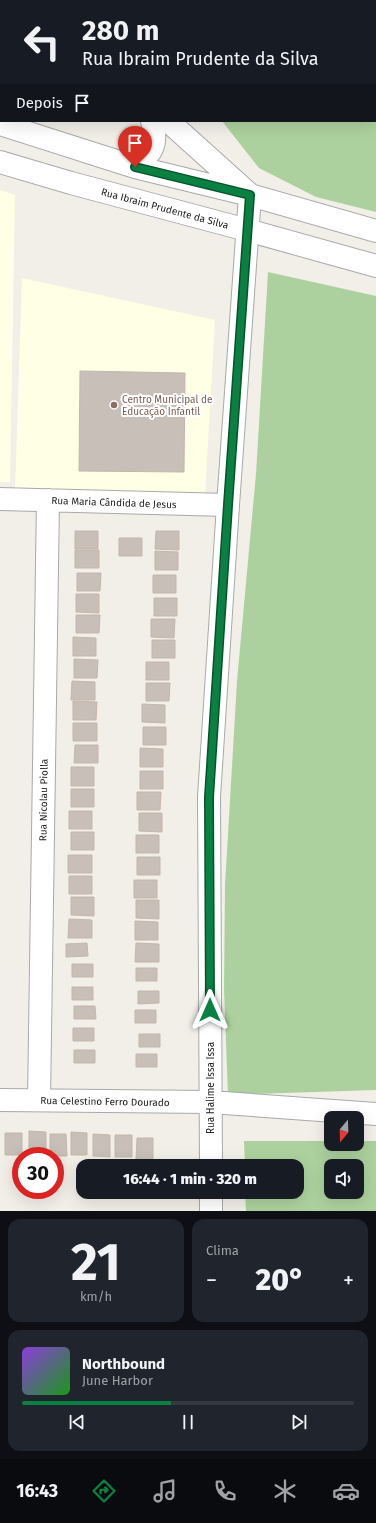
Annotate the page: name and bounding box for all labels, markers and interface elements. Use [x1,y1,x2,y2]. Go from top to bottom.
text: 280 m [82,14,159,47]
icon: left [16,16,68,68]
text: Rua Ibraim Prudente da Silva [82,48,318,70]
icon: arrive [71,92,93,114]
text: Depois [16,94,63,112]
pin [118,126,152,167]
icon: arrive [124,132,146,154]
street label: Rua Ibraim Prudente da Silva [100,186,230,232]
place label: Centro Municipal de Educação Infantil [122,394,212,418]
marker: Centro Municipal de Educação Infantil [109,400,119,410]
street label: Rua Maria Cândida de Jesus [51,495,177,511]
street label: Rua Nicolau Piolla [37,759,51,841]
position arrow [189,989,231,1031]
street label: Rua Halime Issa Issa [205,1042,217,1134]
street label: Rua Celestino Ferro Dourado [40,1095,170,1109]
north arrow [324,1111,364,1151]
map controls [324,1111,364,1199]
speed limit sign: 30 [12,1147,64,1199]
button: sound [324,1159,364,1199]
text: 16:44 · 1 min · 320 m [123,1170,257,1188]
text: 21 [71,1231,121,1294]
text: Clima [206,1243,239,1258]
text: 20° [255,1262,305,1298]
text: − [206,1267,217,1294]
text: + [343,1267,354,1294]
text: km/h [80,1289,112,1304]
text: Northbound [82,1355,165,1373]
text: June Harbor [82,1373,153,1388]
icon: previous [66,1411,88,1433]
icon: pause [177,1411,199,1433]
icon: next [288,1411,310,1433]
icon: directions [90,1477,118,1505]
icon: music [151,1477,179,1505]
icon: phone [211,1477,239,1505]
icon: climate [271,1477,299,1505]
icon: car [332,1477,360,1505]
text: 16:43 [16,1480,58,1502]

